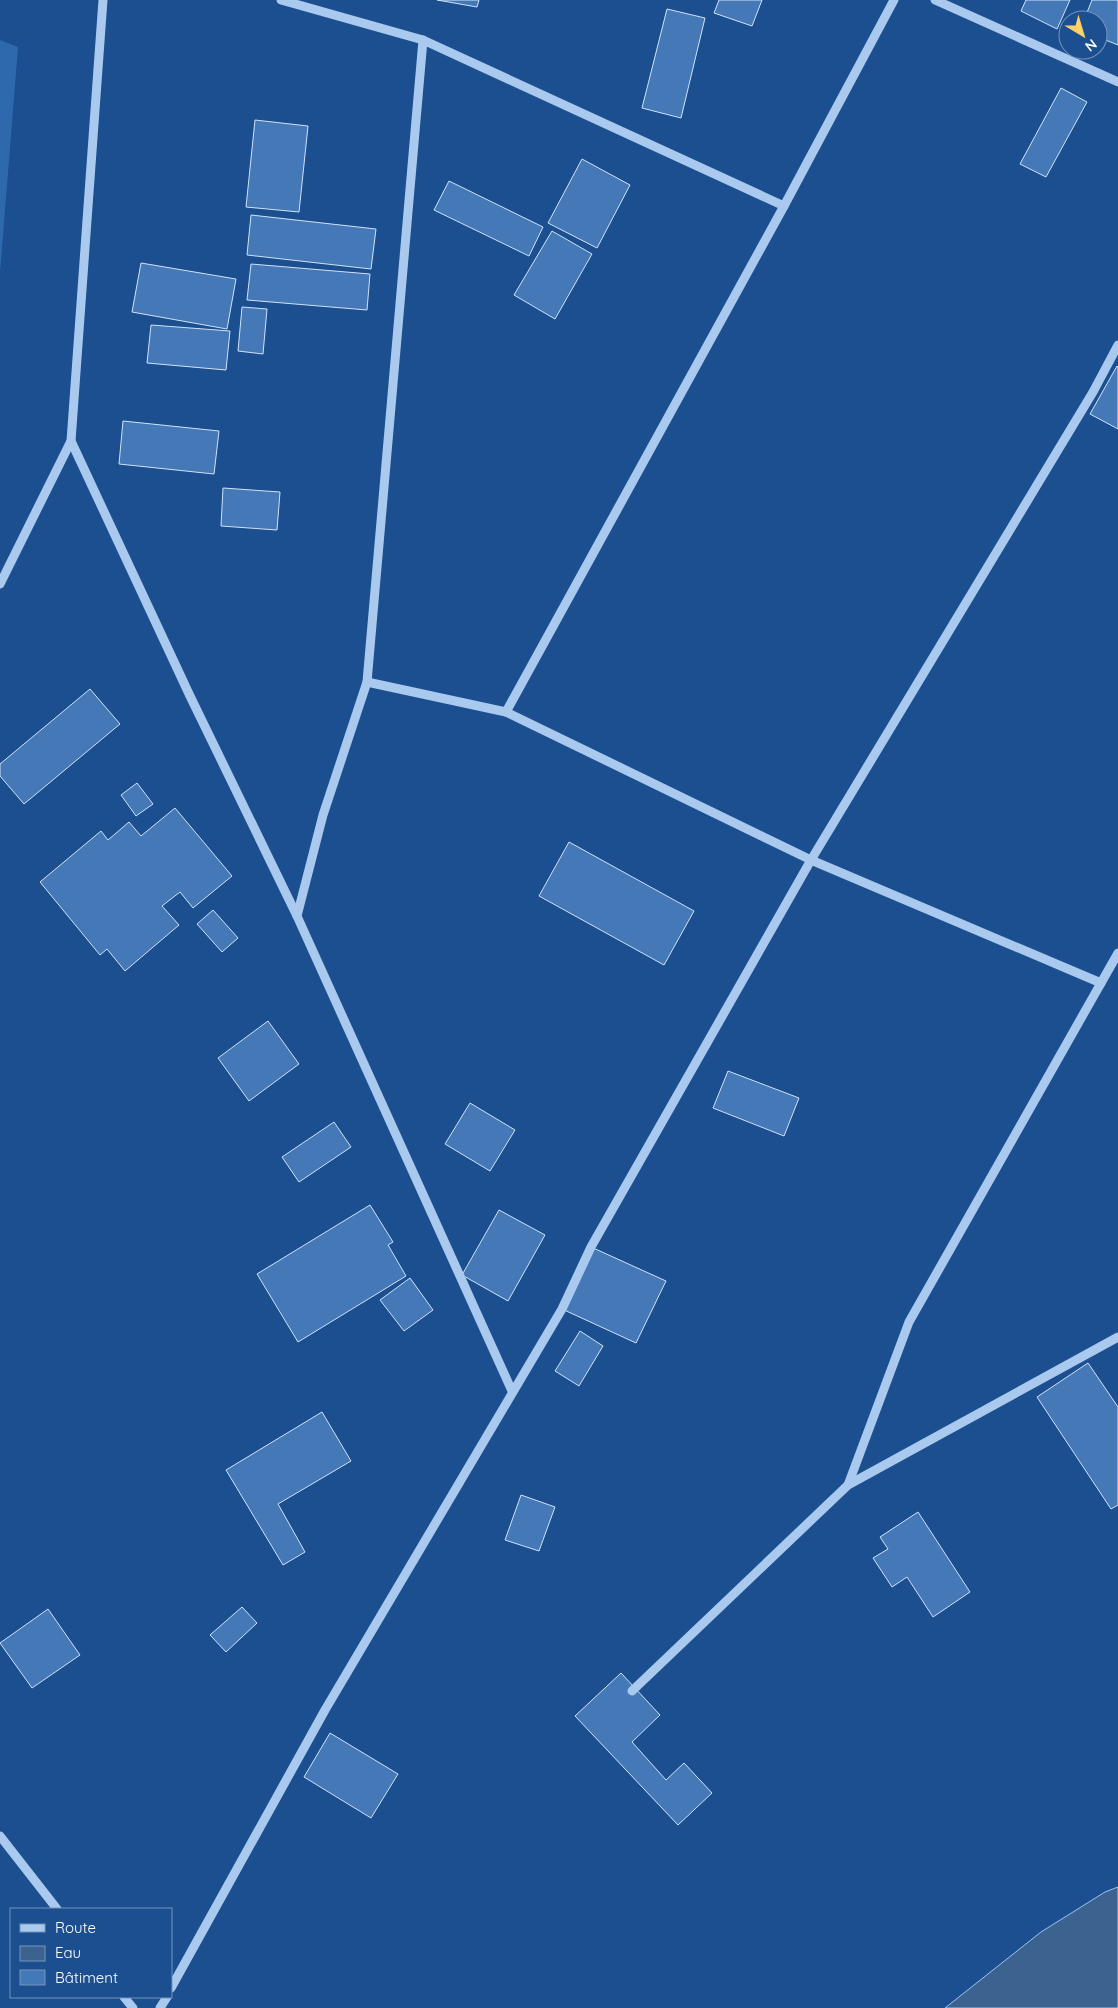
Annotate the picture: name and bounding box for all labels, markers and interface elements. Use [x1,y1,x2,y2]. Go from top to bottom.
north arrow [1058,10,1108,60]
text: N [1081,35,1101,56]
legend [10,1908,172,1998]
text: Route [55,1918,96,1937]
text: Eau [55,1943,81,1962]
text: Bâtiment [55,1968,118,1987]

